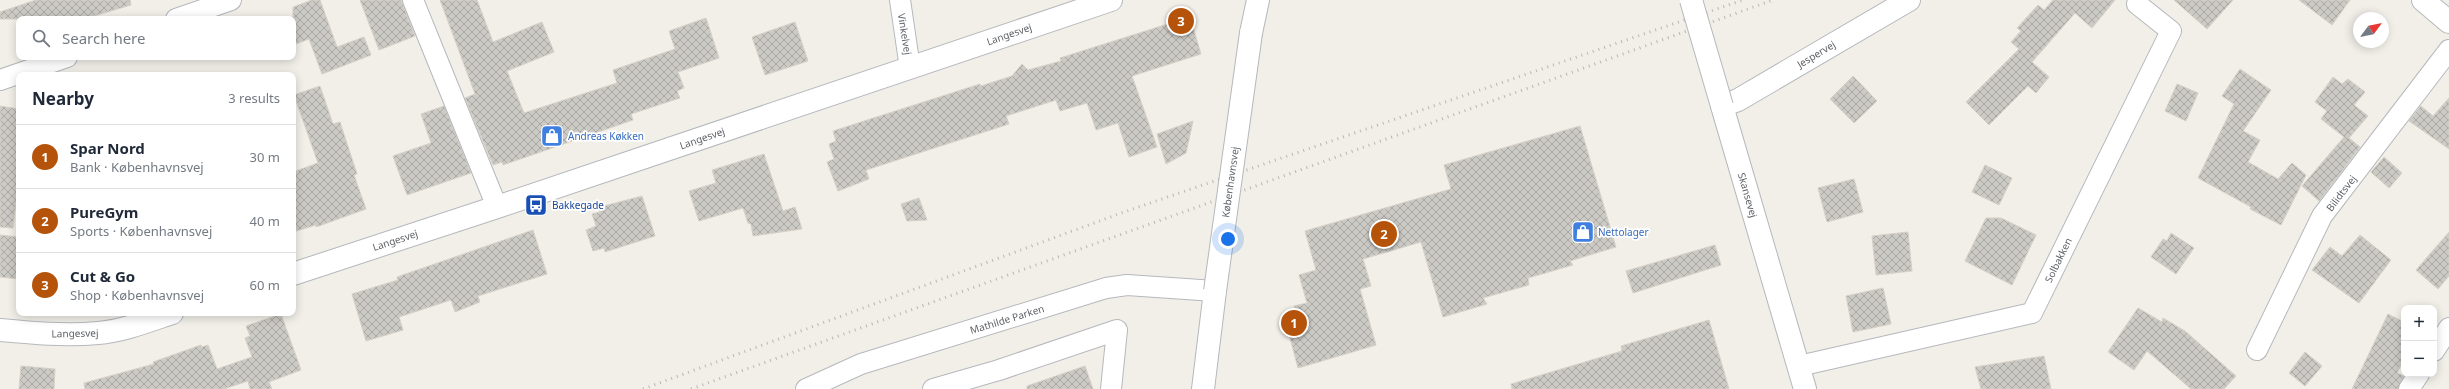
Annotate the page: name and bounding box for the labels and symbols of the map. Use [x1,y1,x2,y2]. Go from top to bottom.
pin: 3 [1168,6,1194,36]
street label: Vinkelvej [895,12,915,56]
north arrow [2353,12,2389,48]
street label: Langesvej [985,20,1033,48]
street label: Jespervej [1793,37,1838,71]
shop icon: Andreas Køkken [539,123,565,149]
street label: Langesvej [678,124,726,152]
place label: Andreas Køkken [568,129,644,143]
street label: Københavnsvej [1218,146,1242,218]
street label: Skansevej [1735,171,1761,219]
street label: Bilidtsvej [2323,172,2359,214]
bus stop icon: Bakkegade [523,192,549,218]
place label: Bakkegade [552,198,604,212]
pin: 2 [1371,219,1397,249]
shop icon: Nettolager [1570,219,1596,245]
place label: Nettolager [1598,225,1649,239]
street label: Langesvej [371,226,419,254]
your location [1218,229,1238,249]
street label: Solbakken [2041,235,2075,285]
street label: Mathilde Parken [968,301,1046,337]
pin: 1 [1281,308,1307,338]
street label: Langesvej [51,326,99,340]

